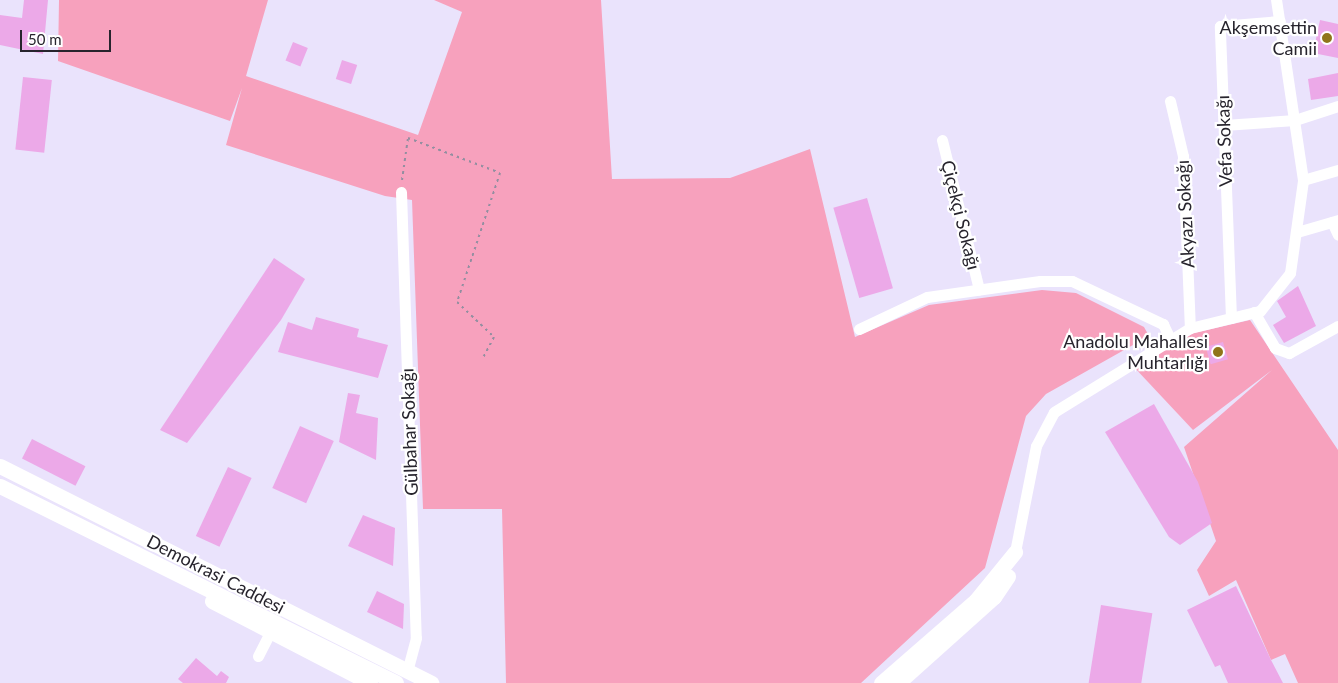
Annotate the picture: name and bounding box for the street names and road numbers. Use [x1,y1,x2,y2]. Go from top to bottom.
street label: Vefa Sokağı [1212,95,1236,187]
street label: Çiçekçi Sokağı [937,158,985,272]
street label: Akyazı Sokağı [1171,159,1199,269]
street label: Gülbahar Sokağı [396,368,422,496]
street label: Demokrasi Caddesi [143,530,289,618]

